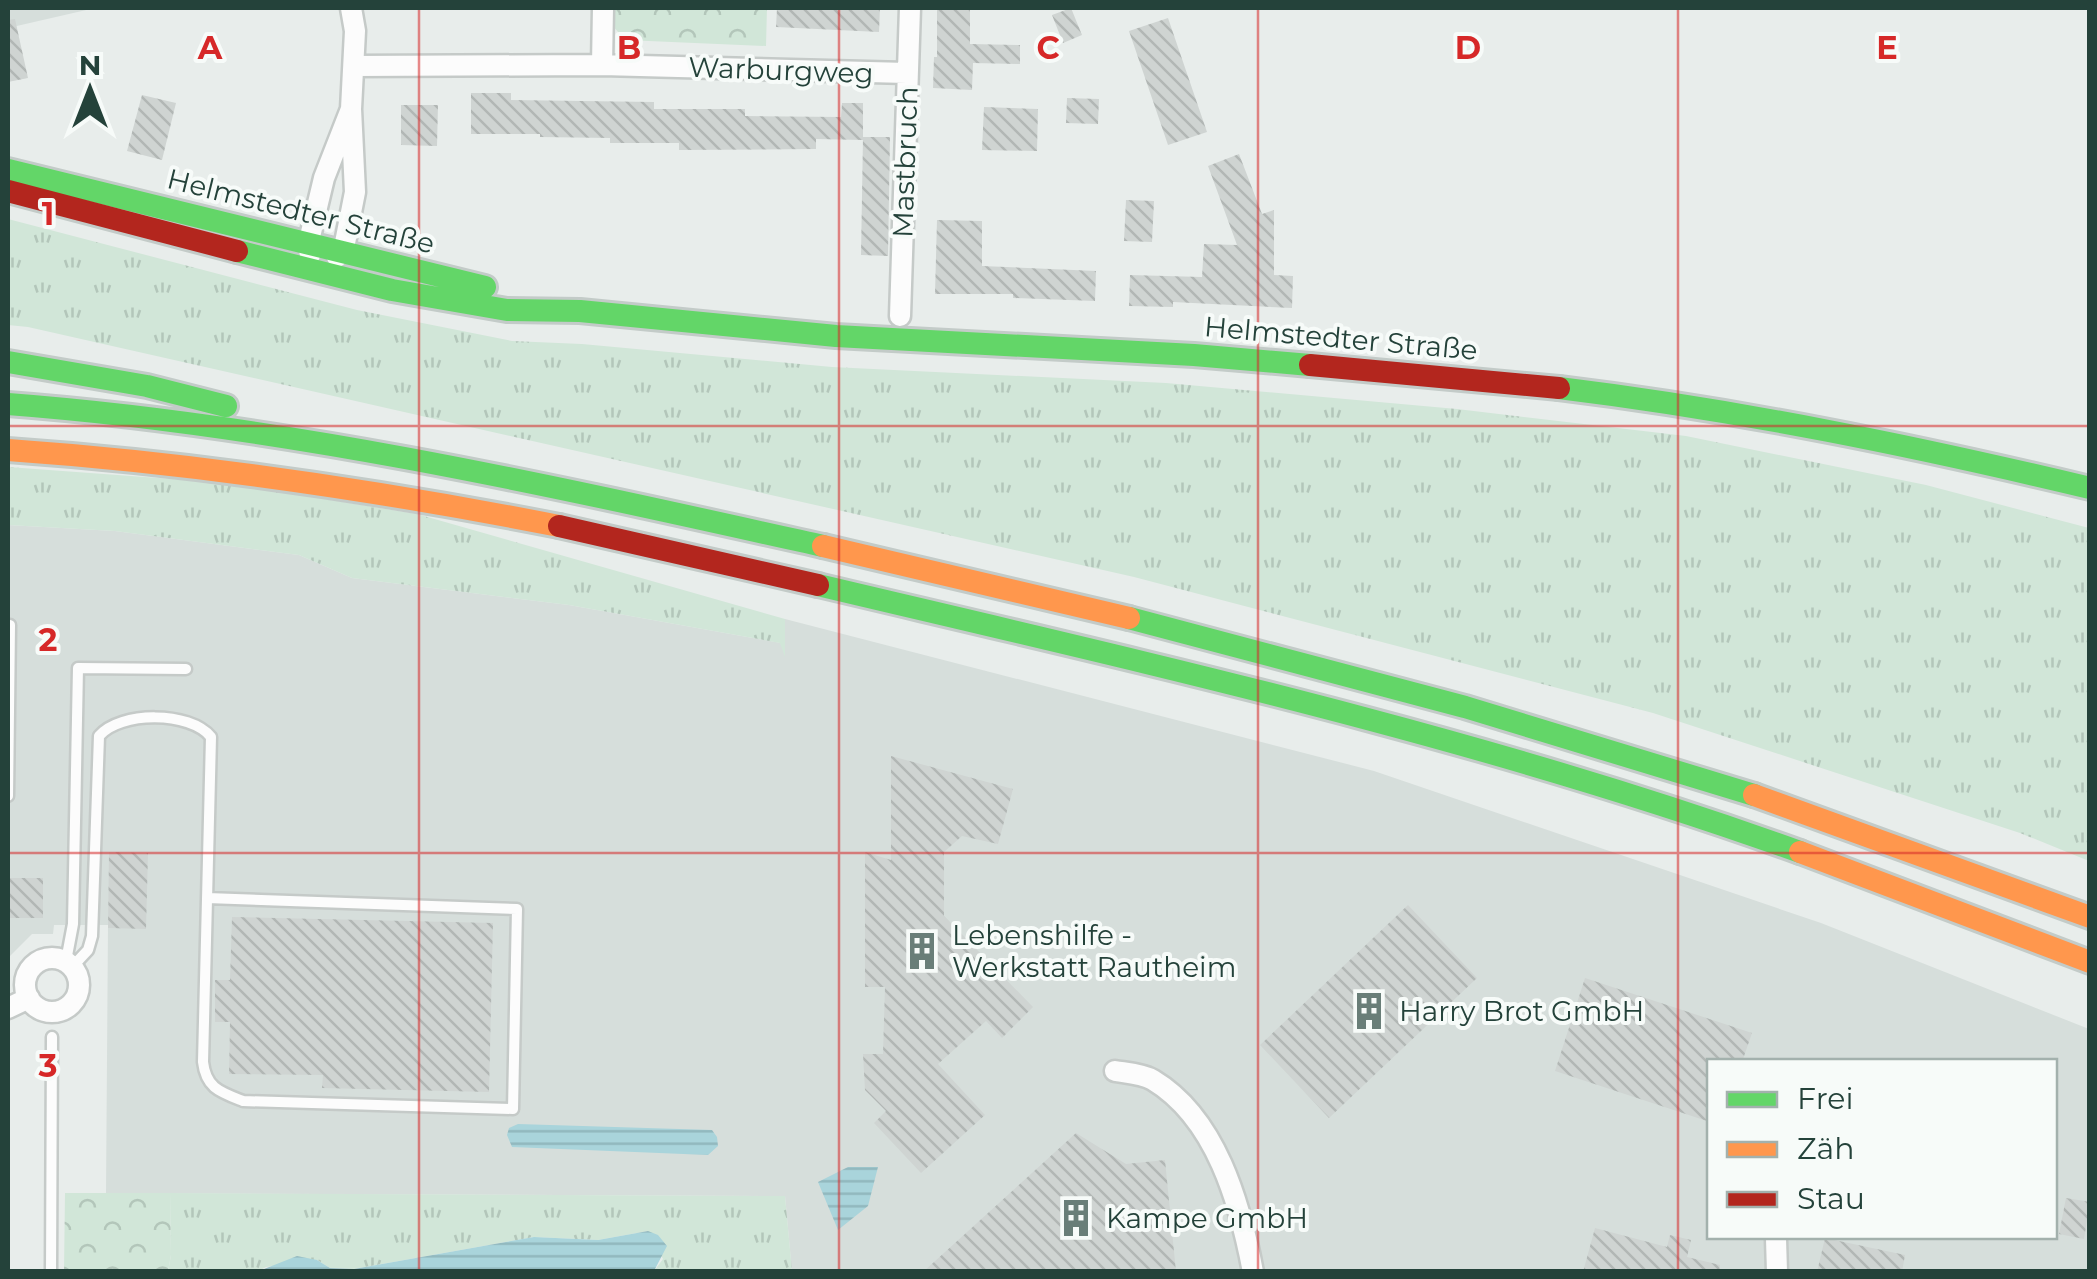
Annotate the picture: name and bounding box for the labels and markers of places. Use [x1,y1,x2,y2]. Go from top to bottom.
place label: Lebenshilfe - Werkstatt Rautheim [952,918,1236,984]
building icon: Lebenshilfe - Werkstatt Rautheim [901,930,943,972]
building icon: Harry Brot GmbH [1348,990,1390,1032]
place label: Harry Brot GmbH [1399,994,1644,1028]
building icon: Kampe GmbH [1055,1197,1097,1239]
place label: Kampe GmbH [1106,1201,1308,1235]

